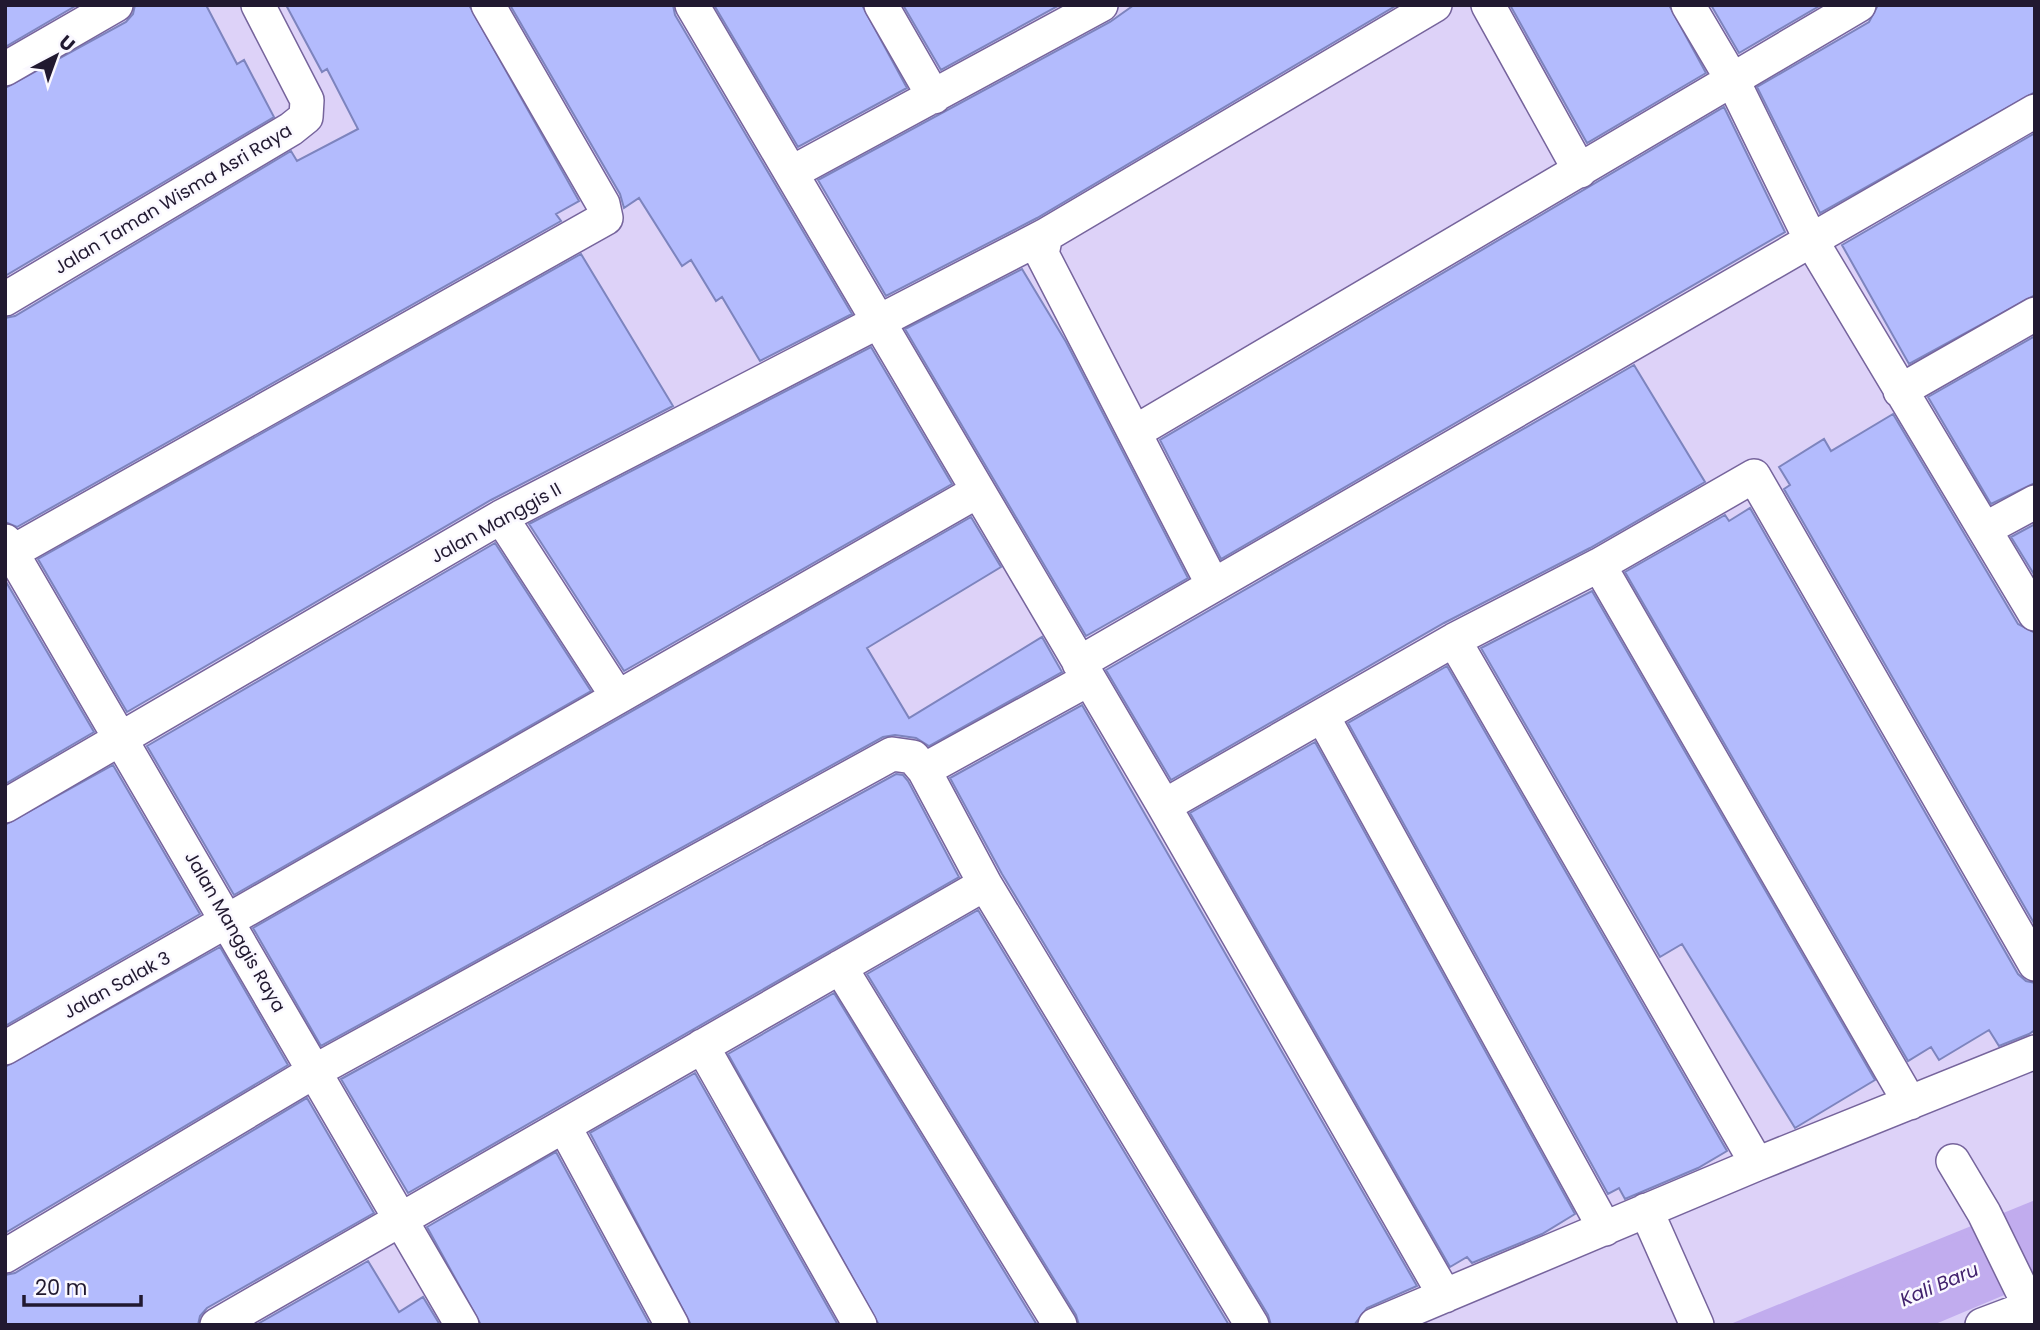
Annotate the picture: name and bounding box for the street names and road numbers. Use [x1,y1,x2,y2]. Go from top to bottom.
street label: Jalan Taman Wisma Asri Raya [49,117,296,280]
street label: Jalan Manggis II [426,476,566,569]
street label: Jalan Manggis Raya [179,847,292,1017]
street label: Jalan Salak 3 [59,945,175,1024]

